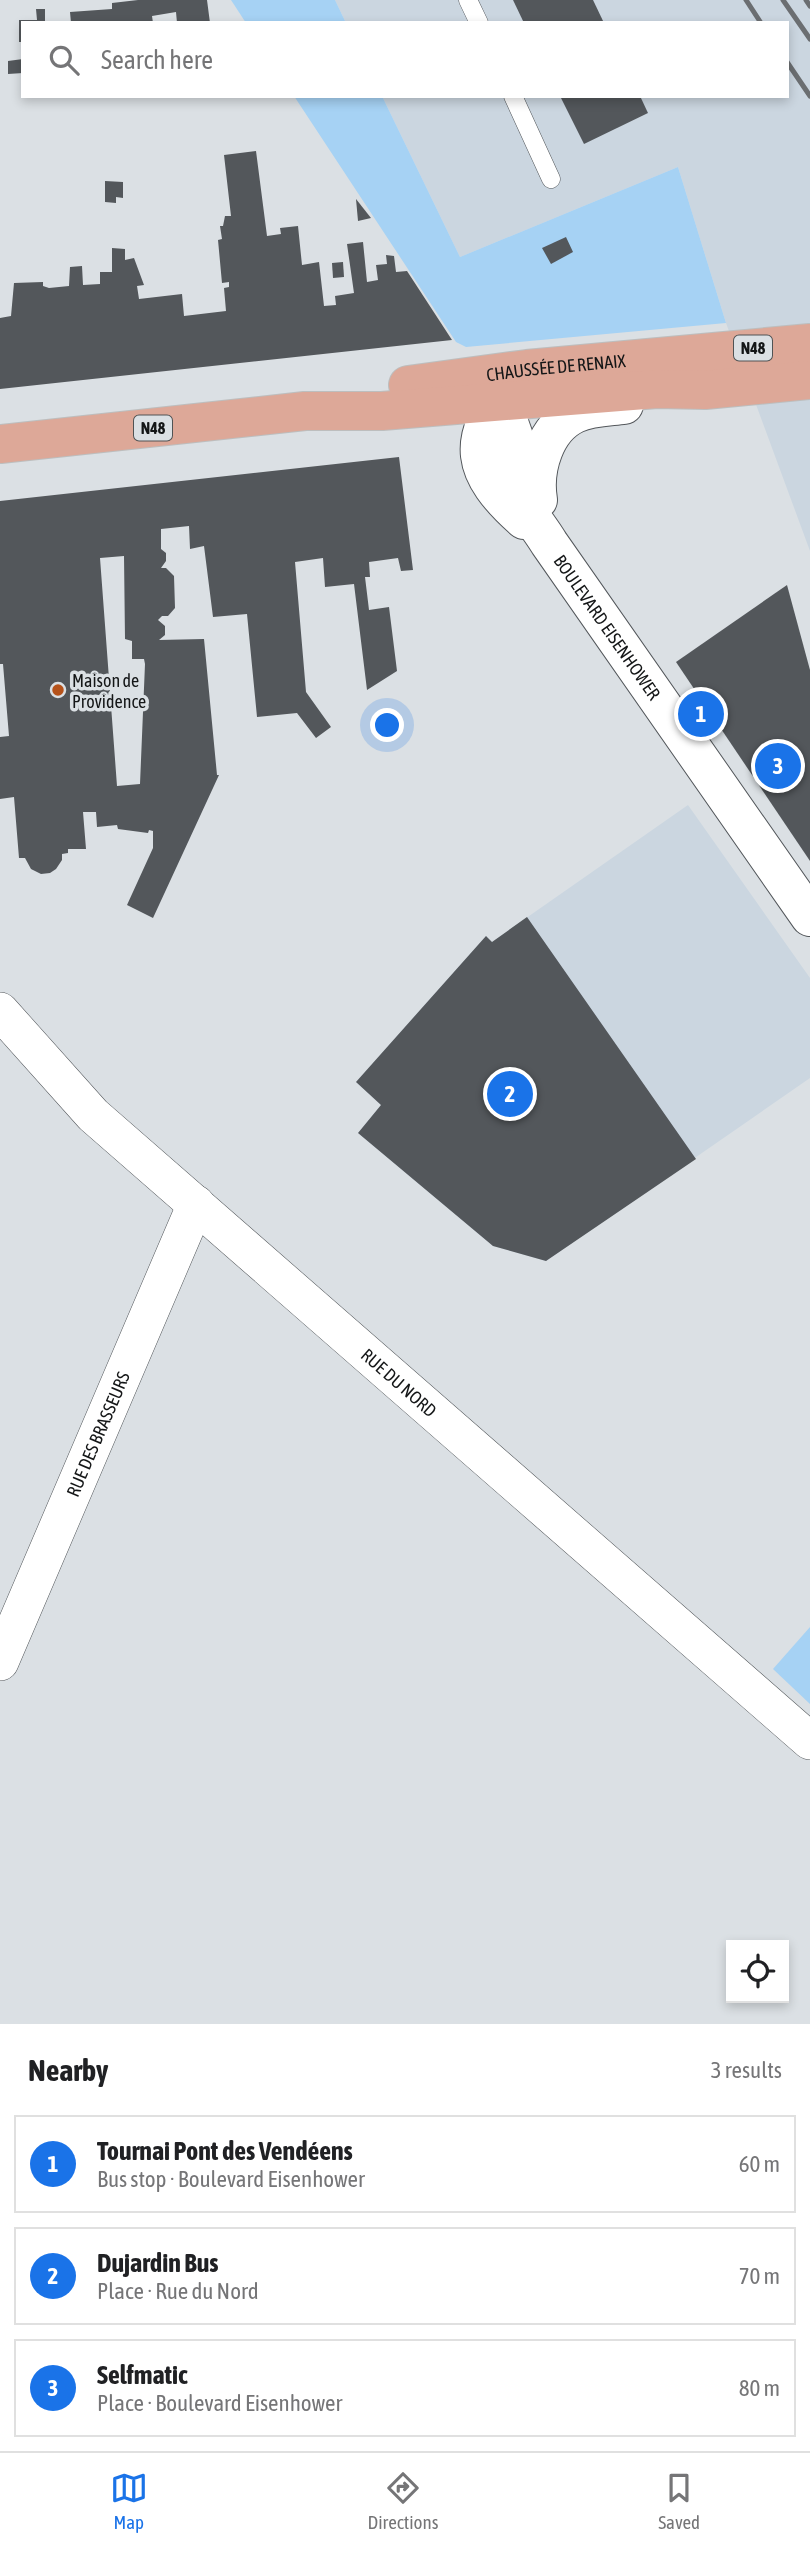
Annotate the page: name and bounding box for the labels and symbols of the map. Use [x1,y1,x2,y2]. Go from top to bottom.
road number: N48 [734,336,772,360]
street label: CHAUSSÉE DE RENAIX [485,349,627,385]
road number: N48 [134,416,172,440]
street label: BOULEVARD EISENHOWER [550,550,665,703]
place label: Maison de Providence [72,670,146,712]
marker: Maison de Providence [50,682,66,698]
pin: 1 [678,688,724,740]
your location [370,708,404,742]
pin: 3 [755,740,801,792]
pin: 2 [487,1068,533,1120]
street label: RUE DU NORD [357,1344,441,1421]
street label: RUE DES BRASSEURS [62,1368,134,1500]

